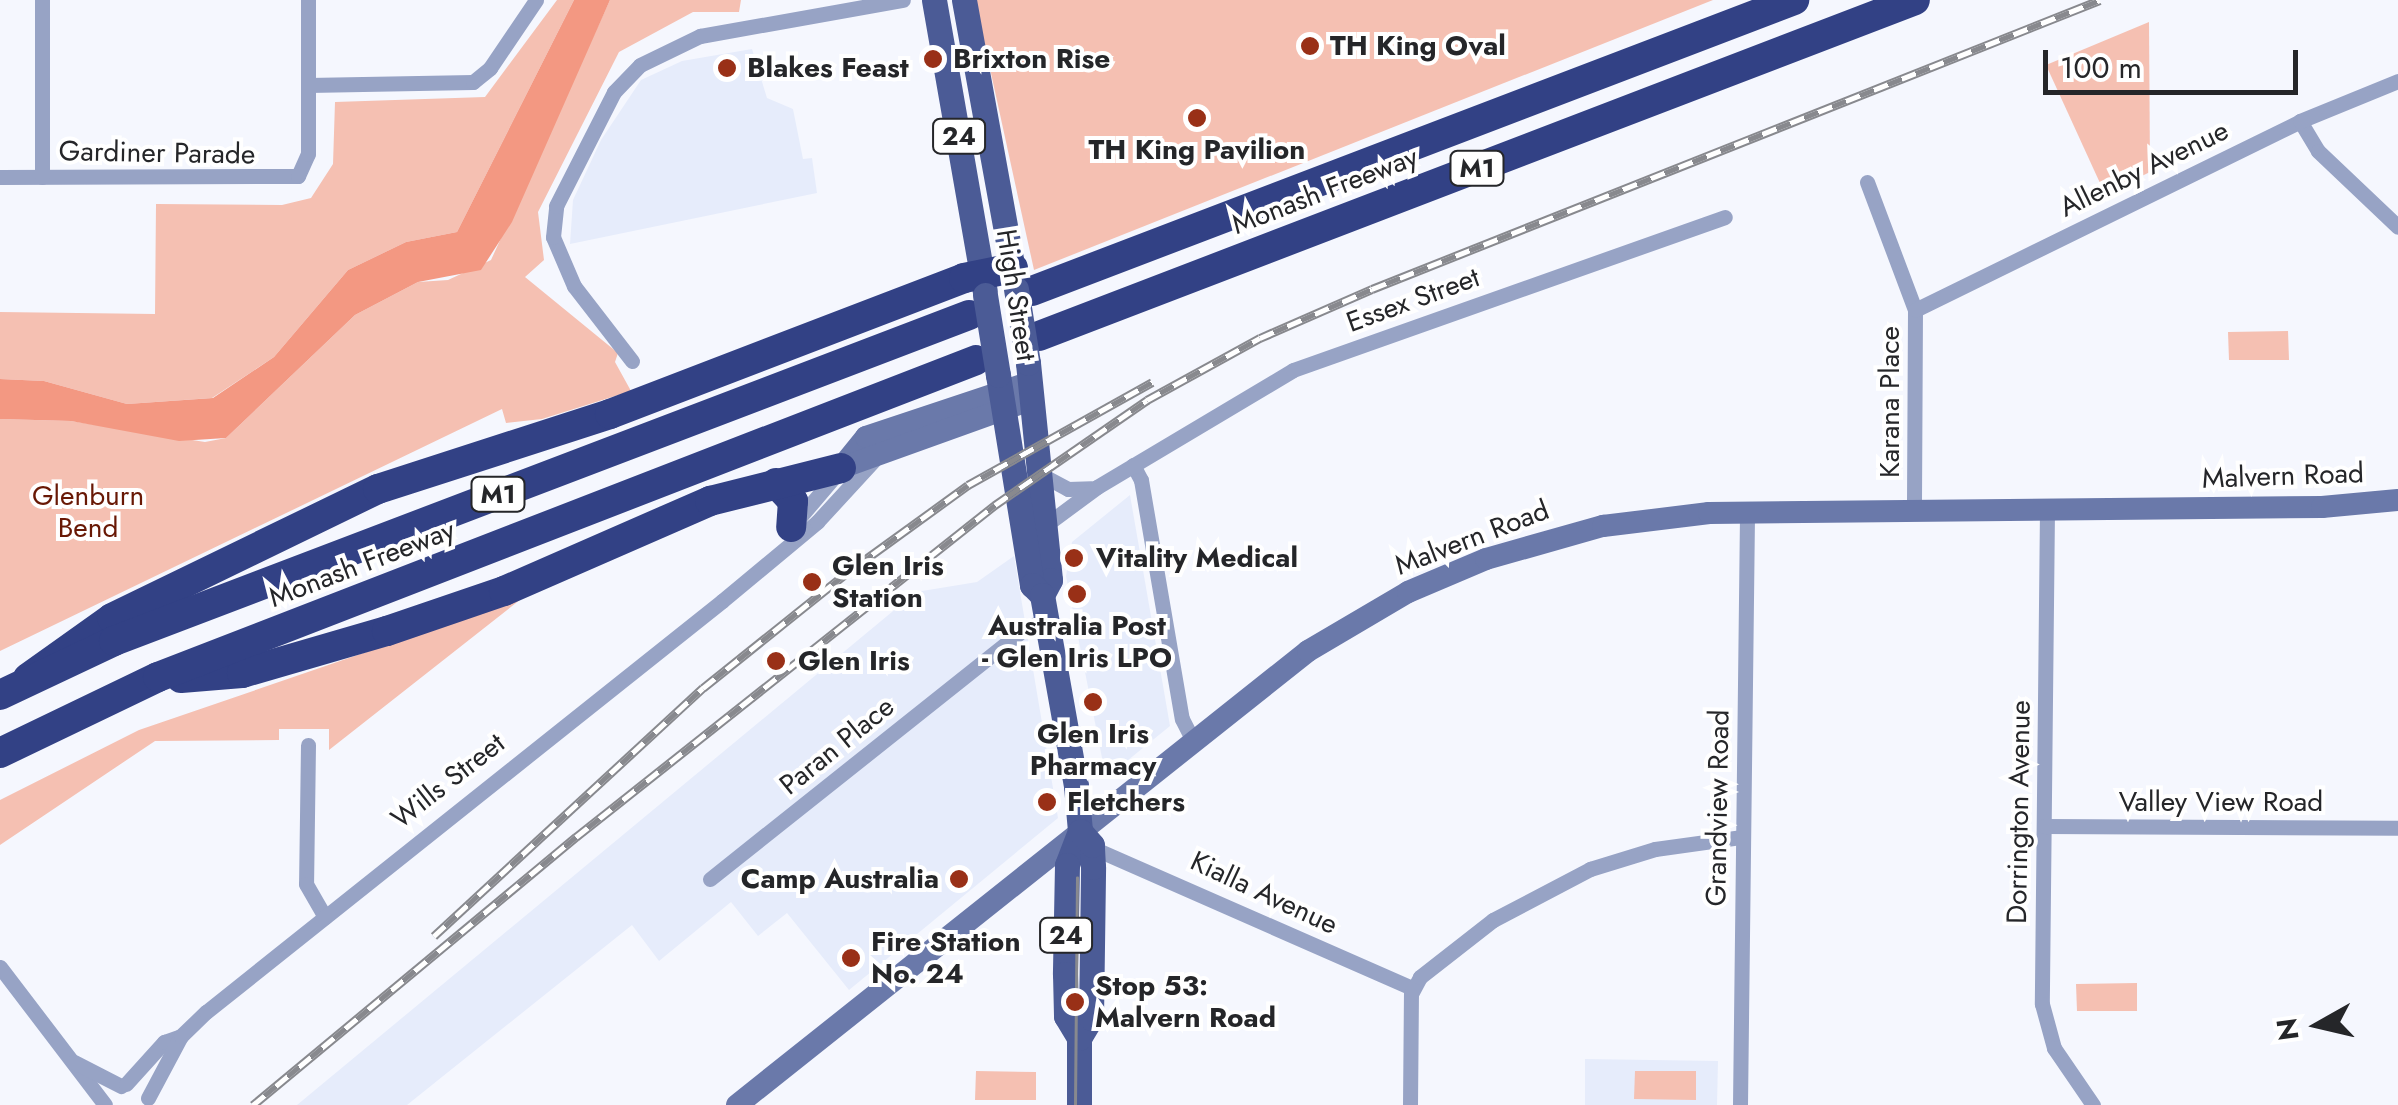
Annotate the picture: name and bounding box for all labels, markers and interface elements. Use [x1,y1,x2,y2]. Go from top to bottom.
place label: TH King Oval [1330,29,1506,63]
scale bar [2048,30,2303,92]
marker: TH King Oval [1299,35,1321,57]
place label: Brixton Rise [953,42,1110,76]
text: 100 m [2060,46,2142,89]
marker: Brixton Rise [922,48,944,70]
place label: Blakes Feast [747,51,909,85]
marker: Blakes Feast [716,57,738,79]
marker: TH King Pavilion [1186,107,1208,129]
street label: Allenby Avenue [2054,114,2234,224]
road number: 24 [932,116,986,156]
place label: TH King Pavilion [1089,133,1305,167]
street label: Gardiner Parade [58,134,256,172]
street label: Monash Freeway [1227,140,1423,242]
road number: M1 [1450,148,1504,188]
street label: High Street [989,227,1043,363]
street label: Essex Street [1342,260,1484,340]
street label: Karana Place [1873,326,1907,478]
street label: Malvern Road [2201,456,2365,496]
road number: M1 [470,474,526,514]
park label: Glenburn Bend [32,479,144,545]
street label: Malvern Road [1390,493,1554,583]
street label: Monash Freeway [264,513,460,615]
place label: Vitality Medical [1096,541,1298,575]
marker: Vitality Medical [1061,545,1087,571]
place label: Glen Iris Station [832,549,944,615]
marker: Glen Iris Station [801,571,823,593]
marker: Australia Post - Glen Iris LPO [1066,583,1088,605]
place label: Australia Post - Glen Iris LPO [982,609,1172,675]
place label: Glen Iris [798,644,910,678]
marker: Glen Iris [763,648,789,674]
street label: Paran Place [773,690,901,802]
marker: Glen Iris Pharmacy [1082,691,1104,713]
street label: Dorrington Avenue [2000,700,2038,924]
street label: Grandview Road [1699,709,1737,907]
place label: Glen Iris Pharmacy [1030,717,1156,783]
street label: Wills Street [385,726,511,836]
place label: Fletchers [1067,785,1185,819]
street label: Valley View Road [2119,785,2323,819]
marker: Fletchers [1036,791,1058,813]
street label: Kialla Avenue [1185,844,1343,942]
place label: Camp Australia [741,862,939,896]
marker: Camp Australia [948,868,970,890]
road number: 24 [1038,915,1094,955]
place label: Fire Station No. 24 [871,925,1020,991]
marker: Fire Station No. 24 [840,947,862,969]
place label: Stop 53: Malvern Road [1095,969,1276,1035]
north arrow [2268,975,2368,1075]
marker: Stop 53: Malvern Road [1064,991,1086,1013]
text: N [2266,1015,2310,1043]

